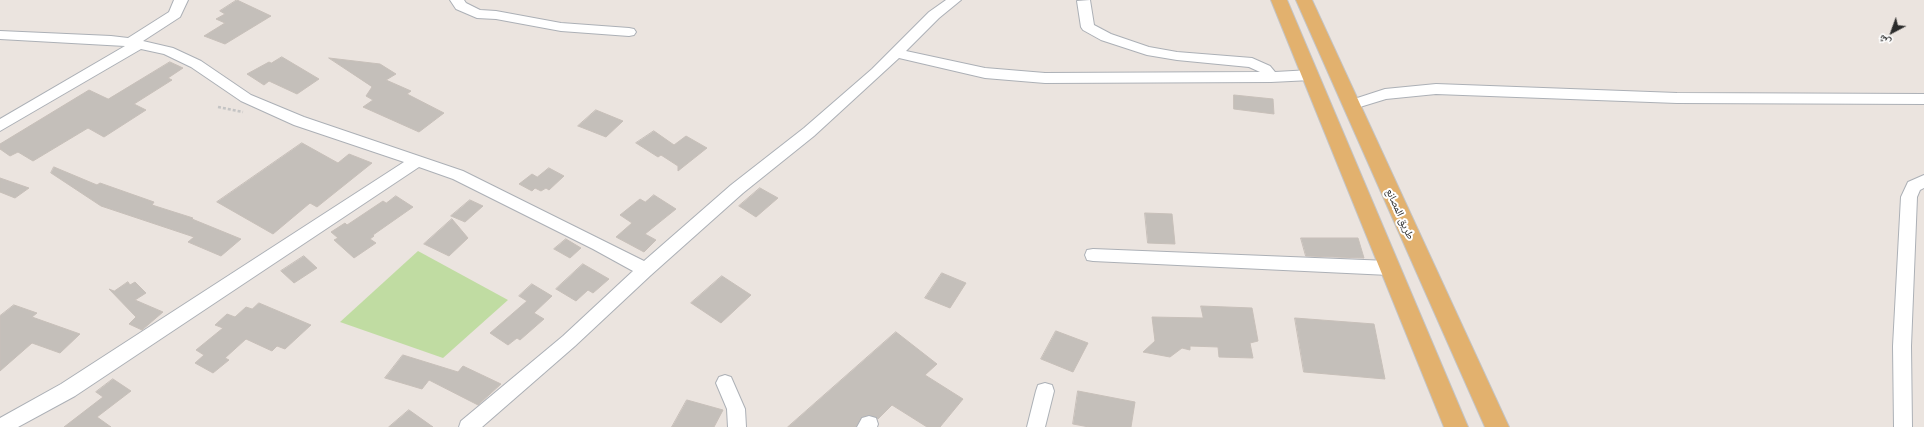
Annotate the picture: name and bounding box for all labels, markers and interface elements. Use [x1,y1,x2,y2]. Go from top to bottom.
north arrow [1872,12,1912,52]
text: ش [1875,32,1893,50]
street label: طريق المصانع [1383,186,1417,242]

